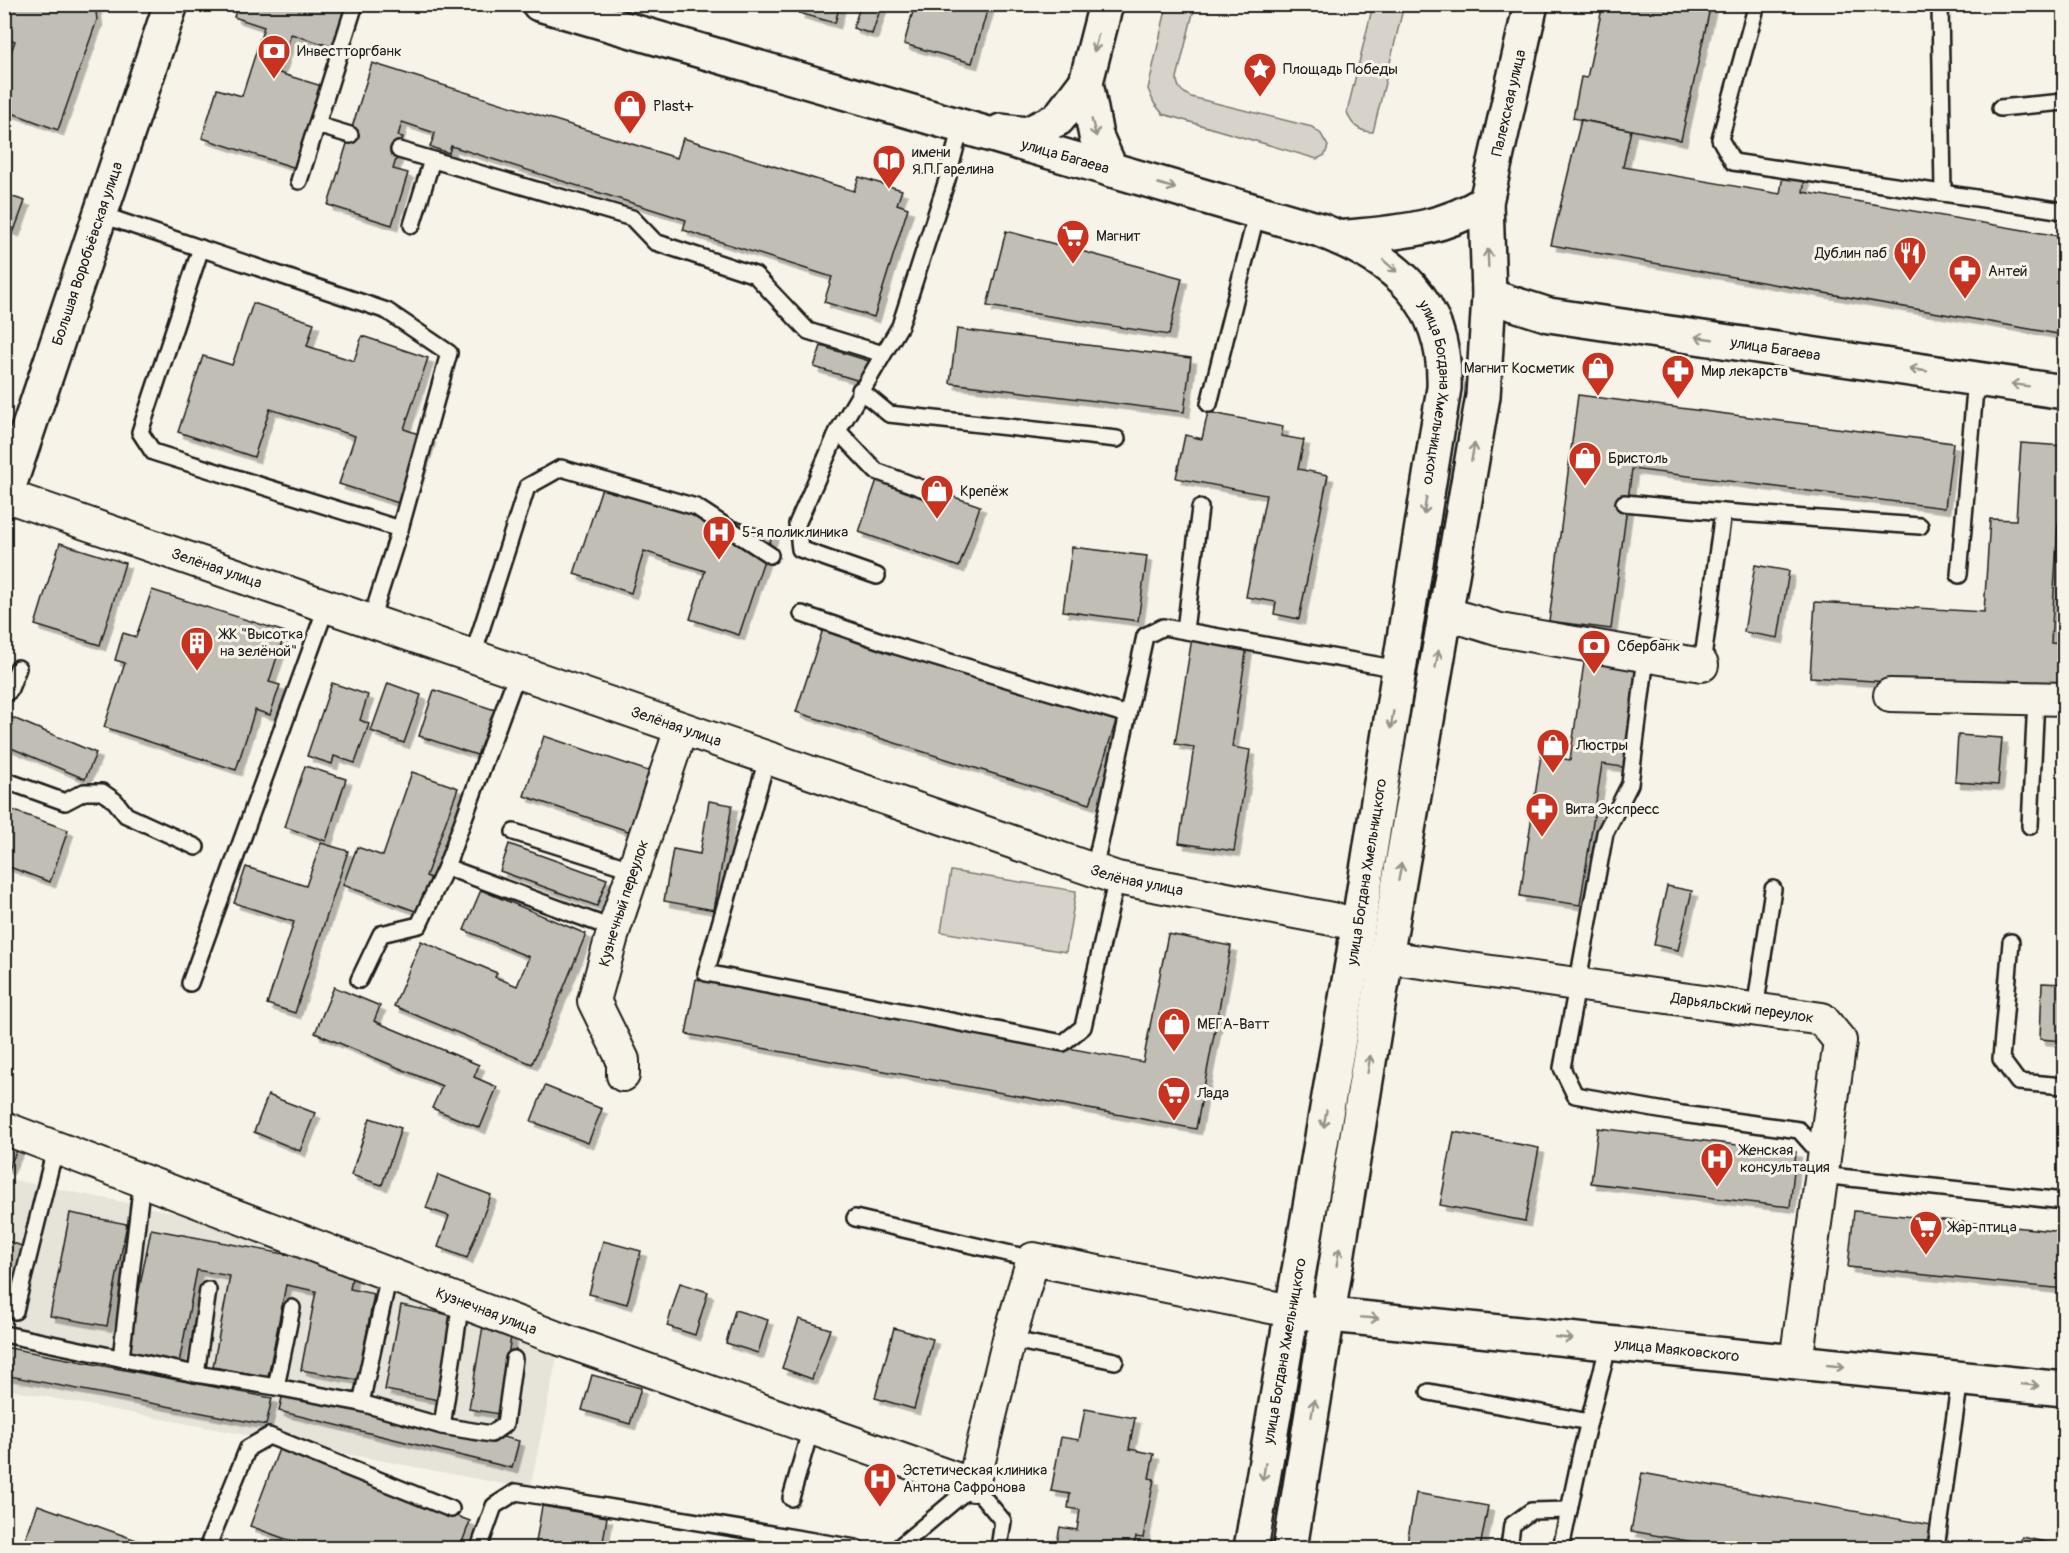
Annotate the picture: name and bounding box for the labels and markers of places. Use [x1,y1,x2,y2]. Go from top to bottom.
bank icon: Инвестторгбанк [256,33,292,80]
place label: Инвестторгбанк [297,42,402,61]
place icon: Площадь Победы [1242,51,1278,98]
place label: Площадь Победы [1283,60,1398,79]
shop icon: Plast+ [612,88,648,135]
place label: Plast+ [653,97,694,116]
library icon: имени Я.П.Гарелина [871,143,907,190]
place label: имени Я.П.Гарелина [912,143,994,179]
supermarket icon: Магнит [1055,218,1091,265]
place label: Магнит [1096,227,1141,246]
restaurant icon: Дублин паб [1892,235,1928,282]
place label: Дублин паб [1814,244,1887,263]
pharmacy icon: Антей [1947,253,1983,300]
place label: Антей [1988,262,2027,281]
shop icon: Магнит Косметик [1580,350,1616,397]
pharmacy icon: Мир лекарств [1660,353,1696,400]
place label: Магнит Косметик [1464,359,1575,378]
place label: Мир лекарств [1701,362,1788,381]
shop icon: Бристоль [1567,440,1603,487]
place label: Бристоль [1608,449,1669,468]
shop icon: Крепёж [919,473,955,520]
place label: Крепёж [960,482,1009,501]
hospital icon: 5-я поликлиника [701,514,737,561]
place label: 5-я поликлиника [742,523,848,542]
building icon: ЖК "Высотка на зелёной" [179,625,215,672]
place label: ЖК "Высотка на зелёной" [218,625,303,661]
bank icon: Сбербанк [1576,628,1612,675]
place label: Сбербанк [1617,637,1680,656]
shop icon: Люстры [1535,727,1571,774]
place label: Люстры [1575,736,1628,755]
pharmacy icon: Вита Экспресс [1524,791,1560,838]
place label: Вита Экспресс [1565,800,1660,819]
shop icon: МЕГА-Ватт [1156,1006,1192,1053]
place label: МЕГА-Ватт [1197,1015,1270,1034]
supermarket icon: Лада [1156,1075,1192,1122]
place label: Лада [1196,1084,1229,1103]
hospital icon: Женская консультация [1699,1141,1735,1188]
place label: Женская консультация [1738,1141,1830,1177]
supermarket icon: Жар-птица [1908,1209,1944,1256]
place label: Жар-птица [1947,1218,2017,1237]
hospital icon: Эстетическая клиника Антона Сафронова [862,1461,898,1508]
place label: Эстетическая клиника Антона Сафронова [903,1461,1047,1497]

